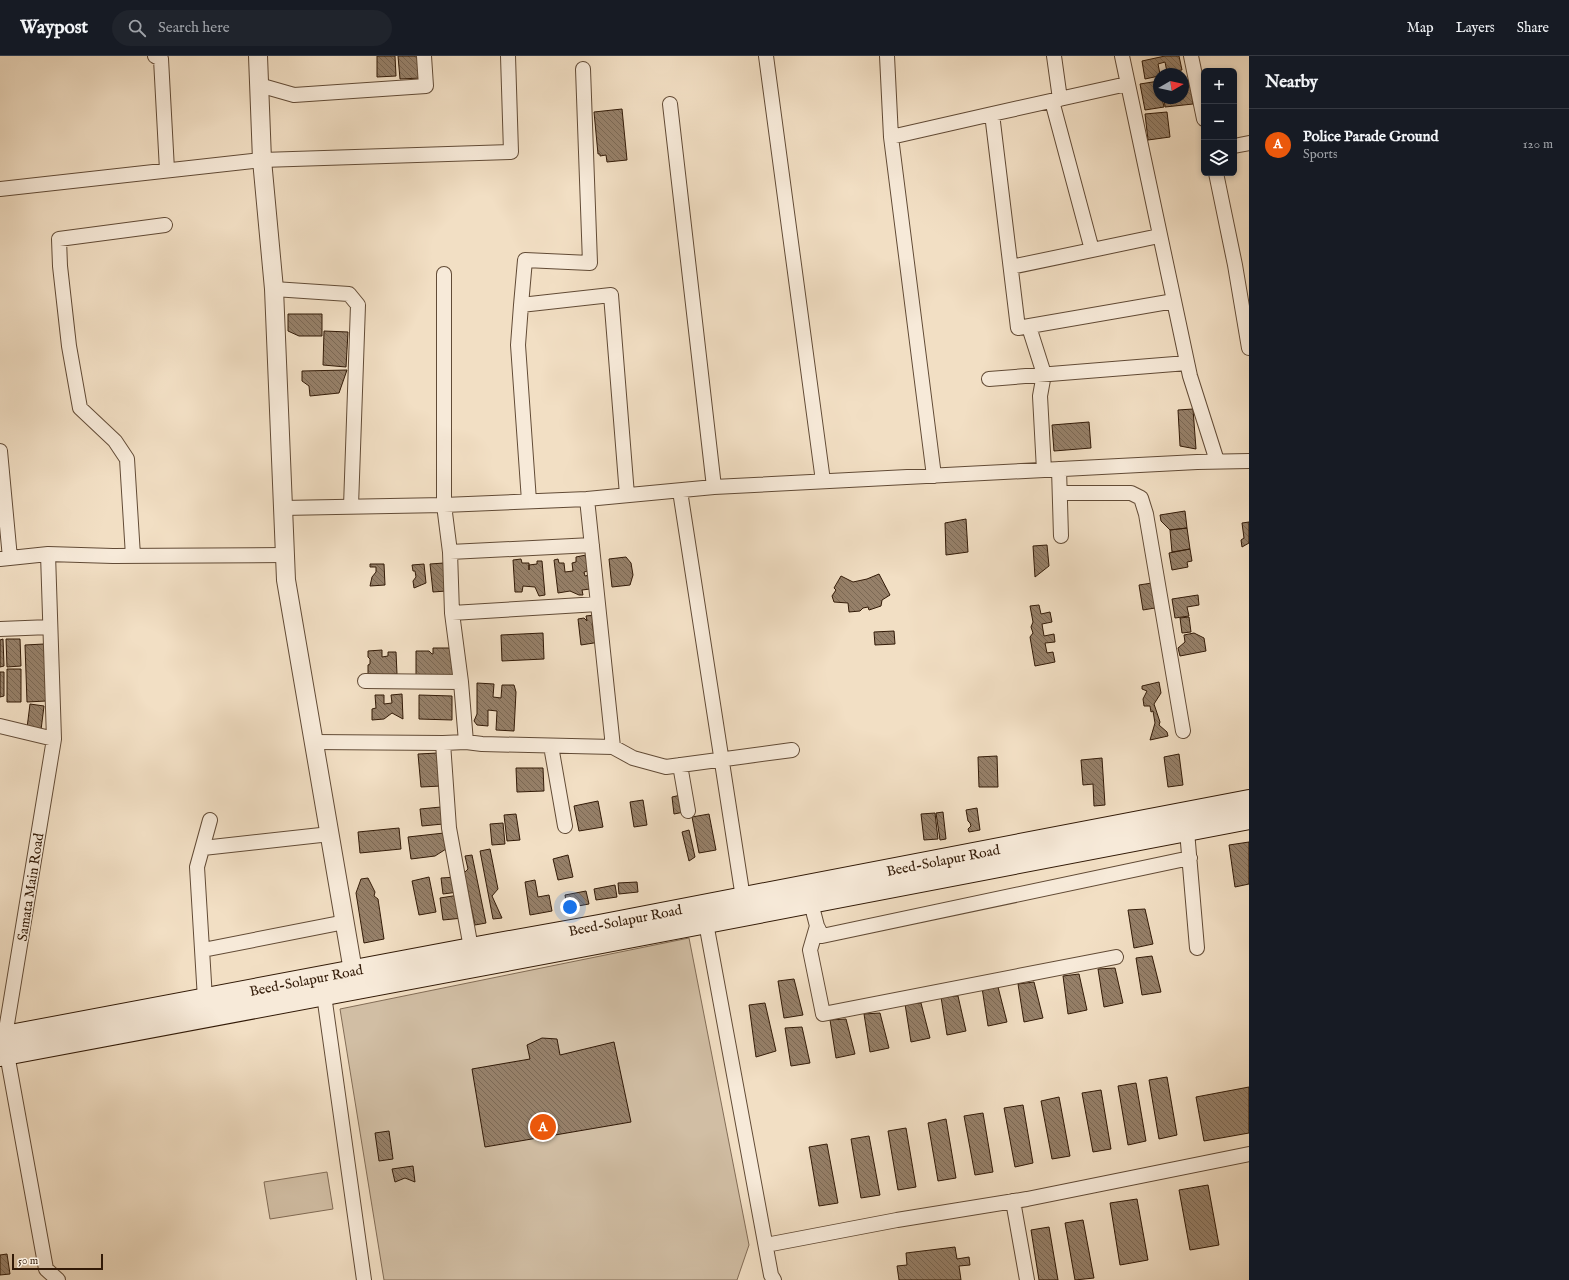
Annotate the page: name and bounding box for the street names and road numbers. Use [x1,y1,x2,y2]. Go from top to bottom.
street label: Samata Main Road [14,831,48,942]
street label: Beed-Solapur Road [885,841,1002,881]
street label: Beed-Solapur Road [567,901,684,941]
street label: Beed-Solapur Road [248,961,365,1001]

